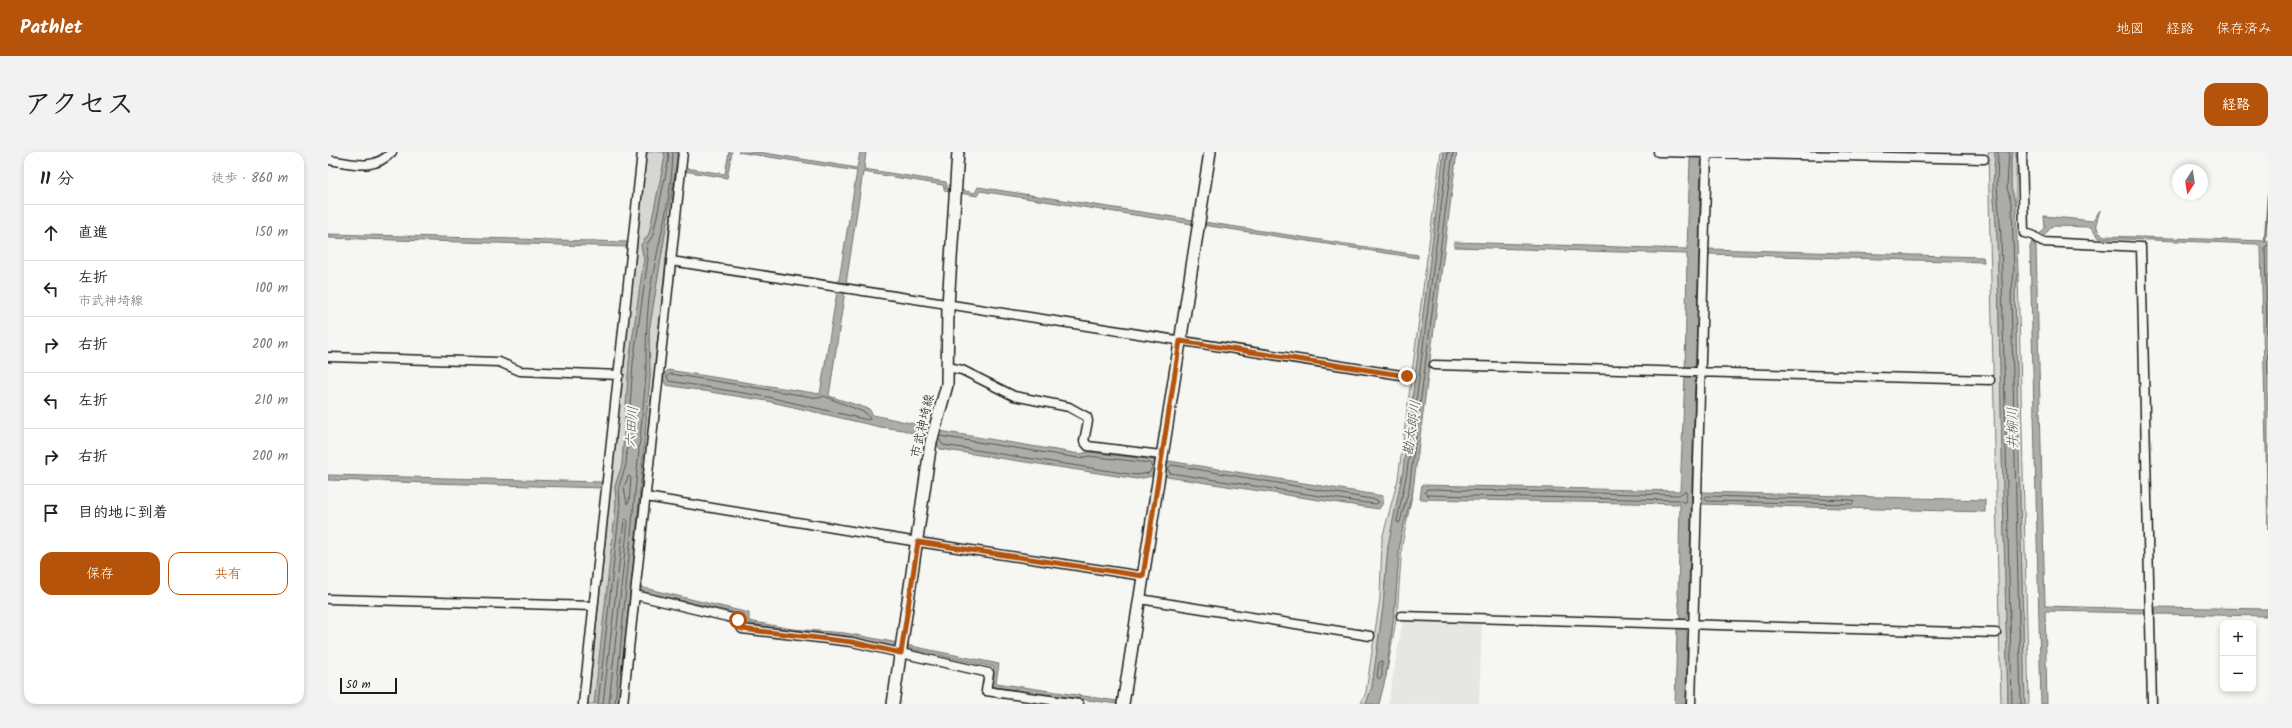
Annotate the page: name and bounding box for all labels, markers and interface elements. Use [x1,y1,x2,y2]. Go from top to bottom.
text: Pathlet [20,13,82,43]
text: 地図 [2116,18,2144,40]
text: 経路 [2166,18,2194,40]
text: 保存済み [2216,18,2272,40]
text: アクセス [24,83,134,128]
button: 経路 [2204,83,2268,126]
north arrow [2172,164,2208,200]
text: 11 分 [40,166,74,193]
text: 徒歩 · 860 m [211,168,288,189]
text: 直進 [78,221,108,245]
icon: ahead [40,222,62,244]
text: 150 m [255,222,288,243]
text: 左折 [78,266,108,290]
icon: left [40,278,62,300]
text: 100 m [255,278,288,299]
text: 市武神埼線 [78,291,143,312]
text: 右折 [78,333,108,357]
icon: right [40,334,62,356]
text: 200 m [252,334,288,355]
route end [1398,367,1416,385]
text: 左折 [78,389,108,413]
icon: left [40,390,62,412]
text: 210 m [254,390,288,411]
street label: 市武神埼線 [905,391,941,460]
water label: 勘太郎川 [1397,399,1427,457]
water label: 六田川 [620,405,644,449]
water label: 井柳川 [2002,407,2024,449]
text: 右折 [78,445,108,469]
icon: right [40,446,62,468]
text: 200 m [252,446,288,467]
text: 目的地に到着 [78,501,168,525]
icon: arrive [40,502,62,524]
button: 保存 [40,552,160,595]
button: 共有 [168,552,288,595]
route start [729,611,747,629]
map controls [2220,620,2256,692]
button: + [2220,620,2256,656]
button: − [2220,656,2256,692]
scale bar [340,676,397,695]
text: 50 m [346,676,371,694]

